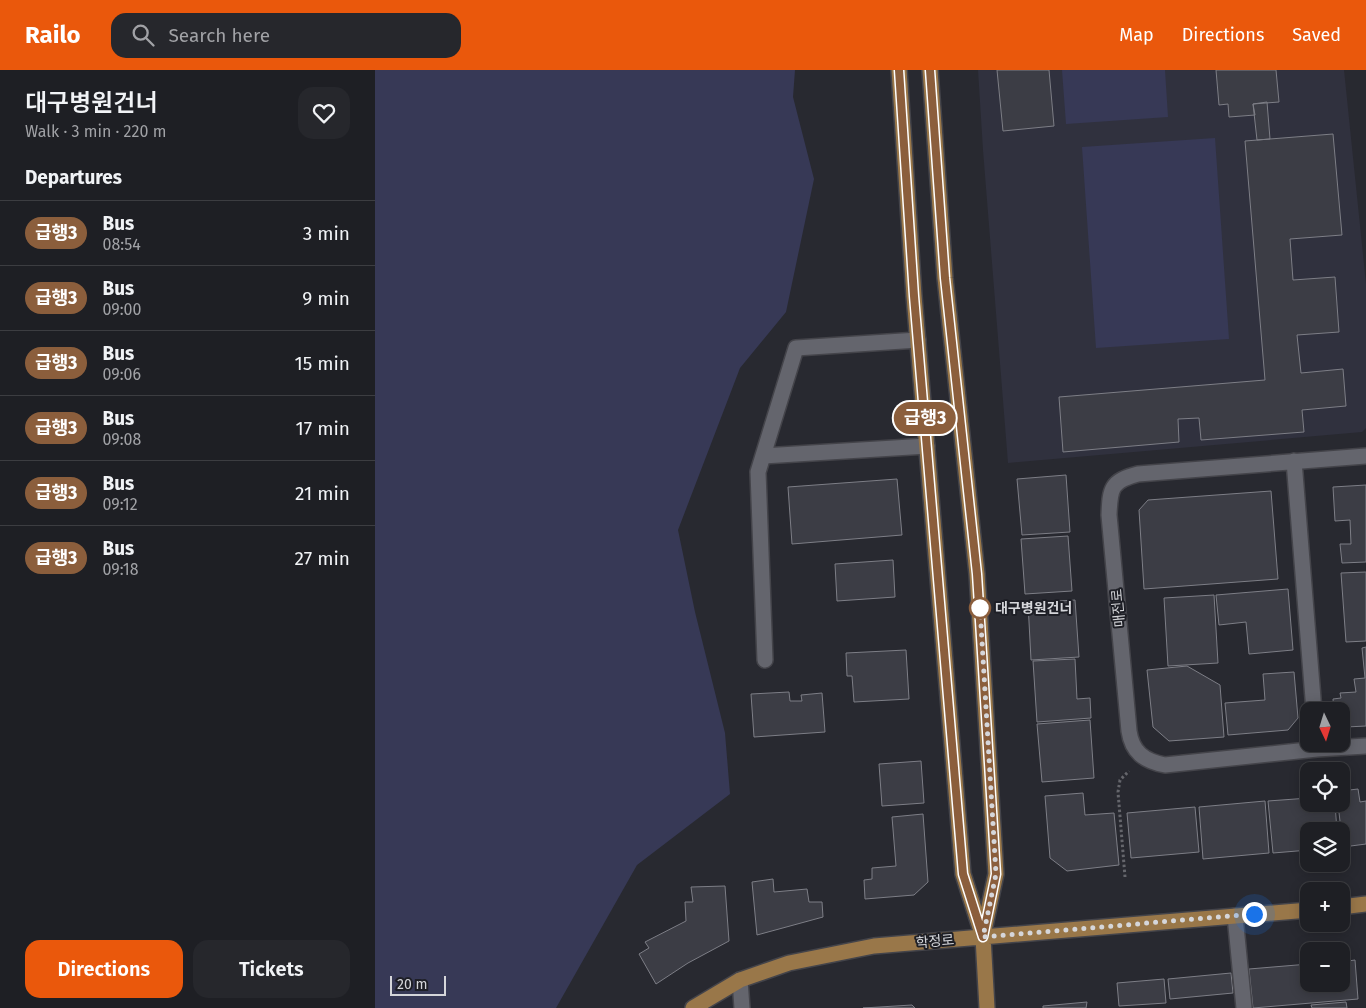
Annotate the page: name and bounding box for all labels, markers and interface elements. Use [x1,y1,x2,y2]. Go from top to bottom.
search box [111,13,461,58]
text: Railo [25,21,81,49]
icon: search [129,21,157,49]
text: Search here [169,24,270,47]
text: Map [1119,24,1154,46]
text: Directions [1182,24,1264,46]
text: Saved [1292,24,1341,46]
button: heart [298,87,350,139]
text: 대구병원건너 [25,89,157,117]
text: Walk · 3 min · 220 m [25,122,166,141]
text: Departures [25,166,122,189]
text: Bus [102,212,134,235]
text: 급행3 [35,222,77,244]
text: 3 min [303,222,350,245]
text: 08:54 [102,235,141,254]
text: Bus [102,277,134,300]
text: 급행3 [35,287,77,309]
text: 9 min [302,287,350,310]
text: 09:00 [102,300,141,319]
text: Bus [102,342,134,365]
text: 급행3 [35,352,77,374]
text: 15 min [294,352,350,375]
text: 09:06 [102,365,141,384]
line badge: 급행3 [896,402,954,434]
text: Bus [102,407,134,430]
text: 급행3 [904,407,946,429]
text: 급행3 [35,417,77,439]
text: 17 min [296,417,350,440]
text: 09:08 [102,430,141,449]
text: Bus [102,472,134,495]
text: 급행3 [35,482,77,504]
text: 21 min [295,482,350,505]
text: 09:12 [102,495,138,514]
text: Bus [102,537,134,560]
text: 급행3 [35,547,77,569]
text: 27 min [295,547,350,570]
text: 09:18 [102,560,139,579]
street label: 매전로 [1108,588,1129,628]
marker: 대구병원건너 [969,597,991,619]
place label: 대구병원건너 [995,600,1072,617]
north arrow [1300,702,1350,752]
map controls [1300,702,1350,992]
button: locate [1300,762,1350,812]
button: layers [1300,822,1350,872]
button: + [1300,882,1350,932]
your location [1242,902,1267,927]
street label: 학정로 [915,931,955,952]
button: Directions [25,940,183,998]
button: Tickets [193,940,350,998]
button: − [1300,942,1350,992]
scale bar [390,973,446,996]
text: 20 m [397,976,427,993]

